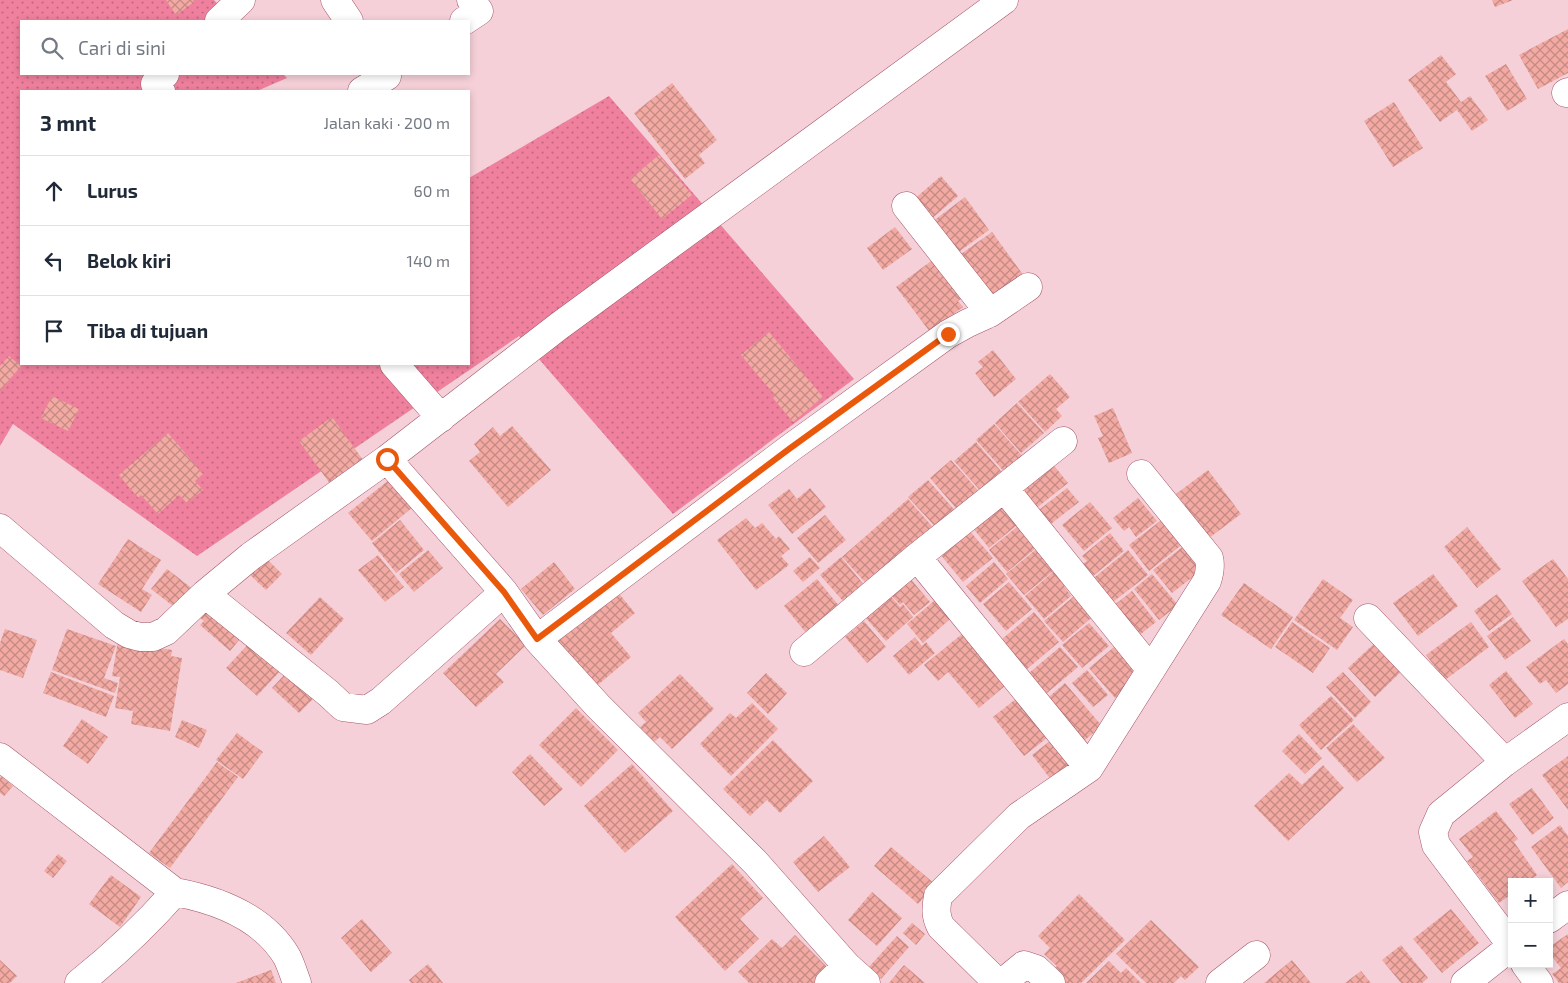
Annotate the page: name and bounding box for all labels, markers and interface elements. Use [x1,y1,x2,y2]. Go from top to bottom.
search box [20,20,470,75]
icon: search [38,34,66,62]
text: Cari di sini [78,36,166,59]
text: 3 mnt [40,110,96,135]
text: Jalan kaki · 200 m [324,113,450,132]
icon: ahead [40,177,68,205]
text: Lurus [87,179,138,202]
text: 60 m [414,181,450,200]
icon: left [40,247,68,275]
text: Belok kiri [87,249,171,272]
text: 140 m [407,251,450,270]
icon: arrive [40,317,68,345]
text: Tiba di tujuan [87,319,208,342]
route end [937,323,960,346]
route start [376,448,399,471]
map controls [1508,878,1553,968]
button: + [1508,878,1553,923]
button: − [1508,923,1553,968]

